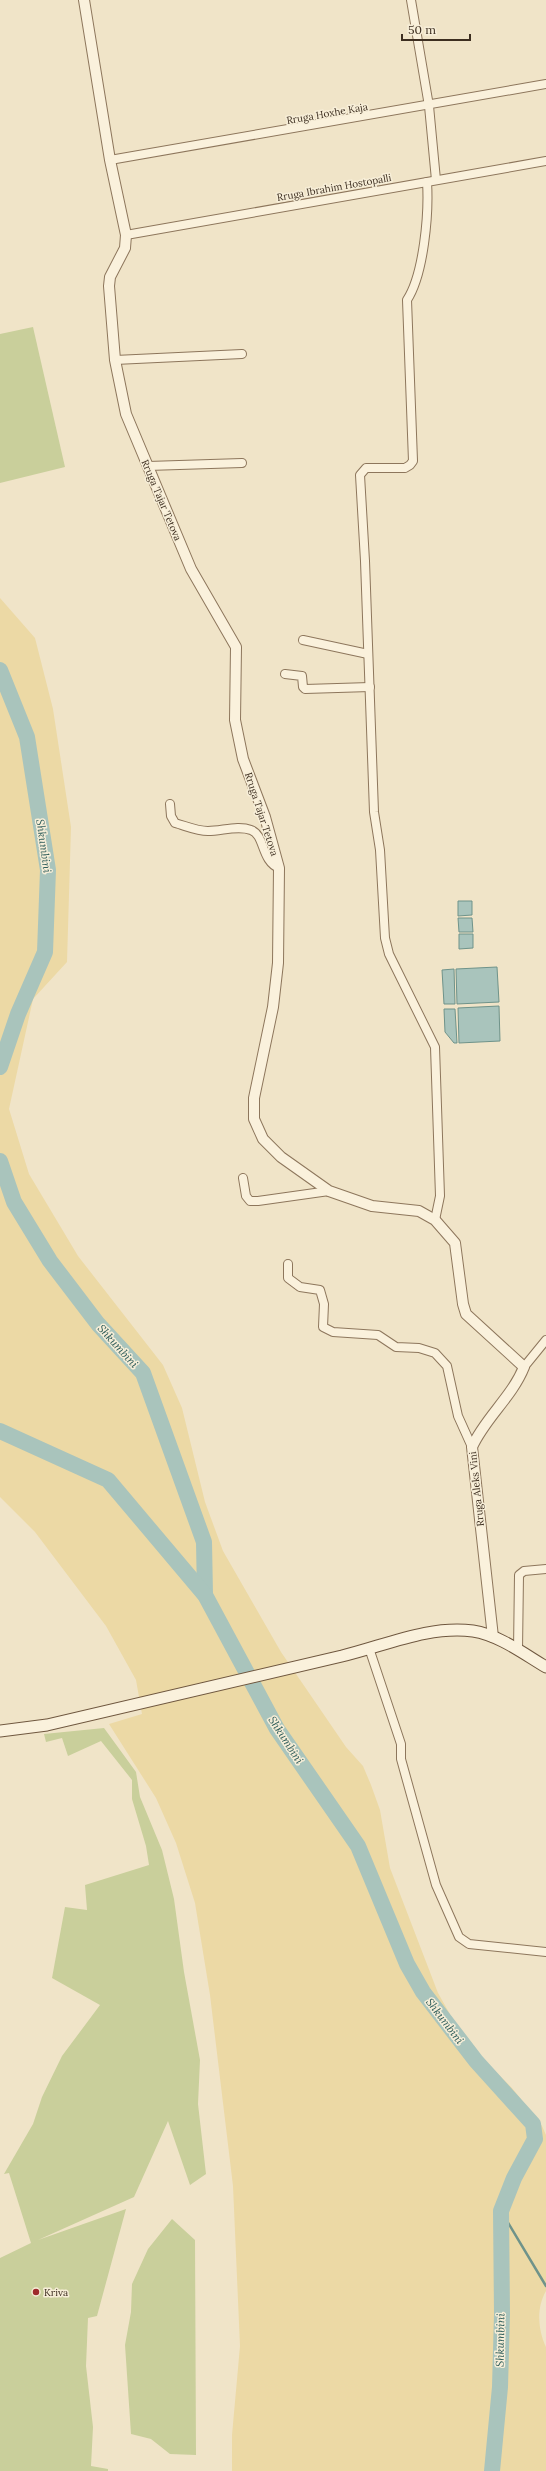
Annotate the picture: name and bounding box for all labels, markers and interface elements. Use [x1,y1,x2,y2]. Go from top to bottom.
scale bar [402,16,470,42]
text: 50 m [408,22,436,37]
street label: Rruga Hoxhe Kaja [285,100,369,127]
street label: Rruga Ibrahim Hostopalli [276,171,393,204]
street label: Rruga Tajar Tetova [139,458,185,543]
street label: Rruga Tajar Tetova [242,771,281,858]
water label: Shkumbini [33,818,55,874]
water label: Shkumbini [95,1321,142,1371]
street label: Rruga Aleks Vini [466,1451,487,1527]
water label: Shkumbini [265,1714,307,1767]
water label: Shkumbini [423,1995,467,2047]
place label: Kriva [44,2286,68,2299]
marker: Kriva [31,2287,41,2297]
water label: Shkumbini [493,2312,507,2367]

